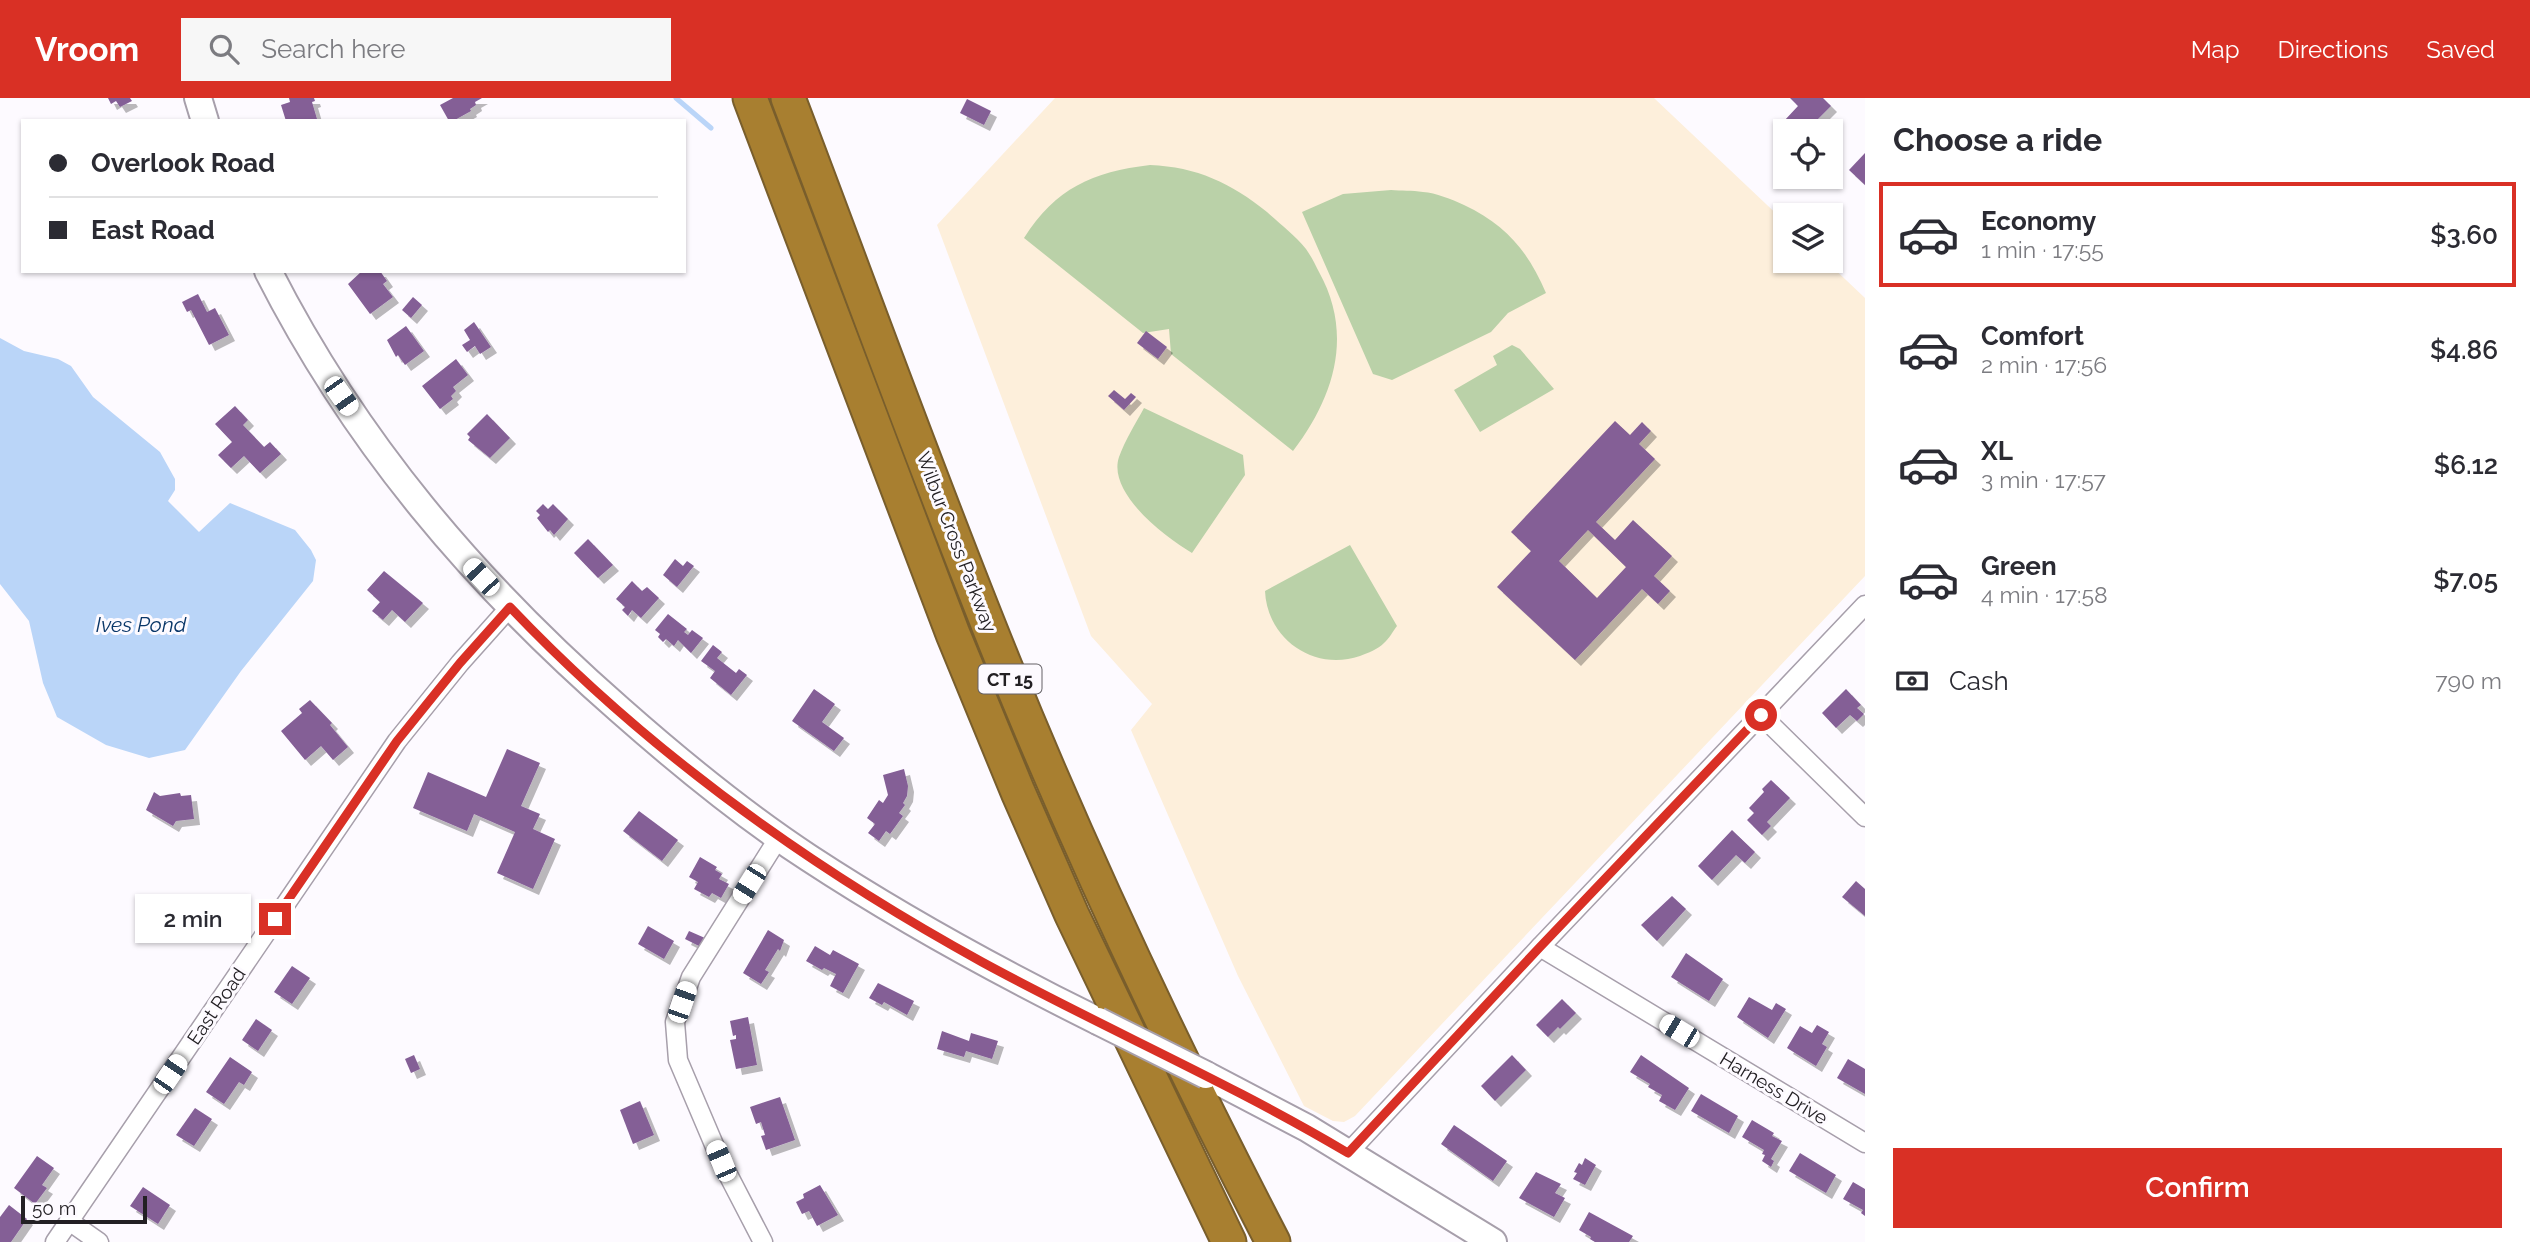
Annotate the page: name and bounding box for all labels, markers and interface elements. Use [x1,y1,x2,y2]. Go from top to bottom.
search box [181,18,671,81]
text: Vroom [35,30,139,69]
icon: search [205,30,243,68]
text: Search here [261,34,406,64]
text: Map [2191,35,2240,64]
text: Directions [2278,35,2388,64]
text: Saved [2426,35,2495,64]
map controls [1773,119,1843,273]
button: locate [1773,119,1843,189]
text: Choose a ride [1893,121,2102,158]
text: Overlook Road [91,148,275,178]
button: layers [1773,203,1843,273]
icon: car [1897,203,1960,266]
text: Economy [1981,206,2096,236]
text: East Road [91,215,215,245]
text: $3.60 [2430,220,2498,250]
text: 1 min · 17:55 [1981,236,2104,263]
icon: car [1897,318,1960,381]
text: Comfort [1981,321,2084,351]
text: $4.86 [2430,335,2498,365]
text: 2 min · 17:56 [1981,351,2107,378]
car [321,373,362,419]
icon: car [1897,433,1960,496]
text: XL [1981,436,2013,466]
street label: Wilbur Cross Parkway [912,449,1002,635]
text: $6.12 [2434,450,2498,480]
text: 3 min · 17:57 [1981,466,2106,493]
icon: car [1897,548,1960,611]
text: Green [1981,551,2057,581]
car [459,554,504,600]
text: $7.05 [2433,565,2498,595]
text: 4 min · 17:58 [1981,581,2108,608]
water label: Ives Pond [96,612,187,637]
icon: cash [1893,662,1931,700]
road number: CT 15 [978,664,1042,694]
text: Cash [1949,666,2009,696]
text: 790 m [2435,667,2502,694]
route start [1745,699,1777,731]
car [729,861,770,907]
callout: 2 min [135,894,250,944]
route end [259,903,291,935]
text: 2 min [164,905,222,932]
street label: East Road [182,963,250,1049]
car [666,979,699,1025]
car [1656,1011,1703,1051]
street label: Harness Drive [1716,1047,1832,1129]
car [150,1051,191,1097]
car [704,1138,739,1184]
button: Confirm [1893,1148,2502,1228]
scale bar [21,1193,147,1225]
text: 50 m [32,1197,76,1219]

